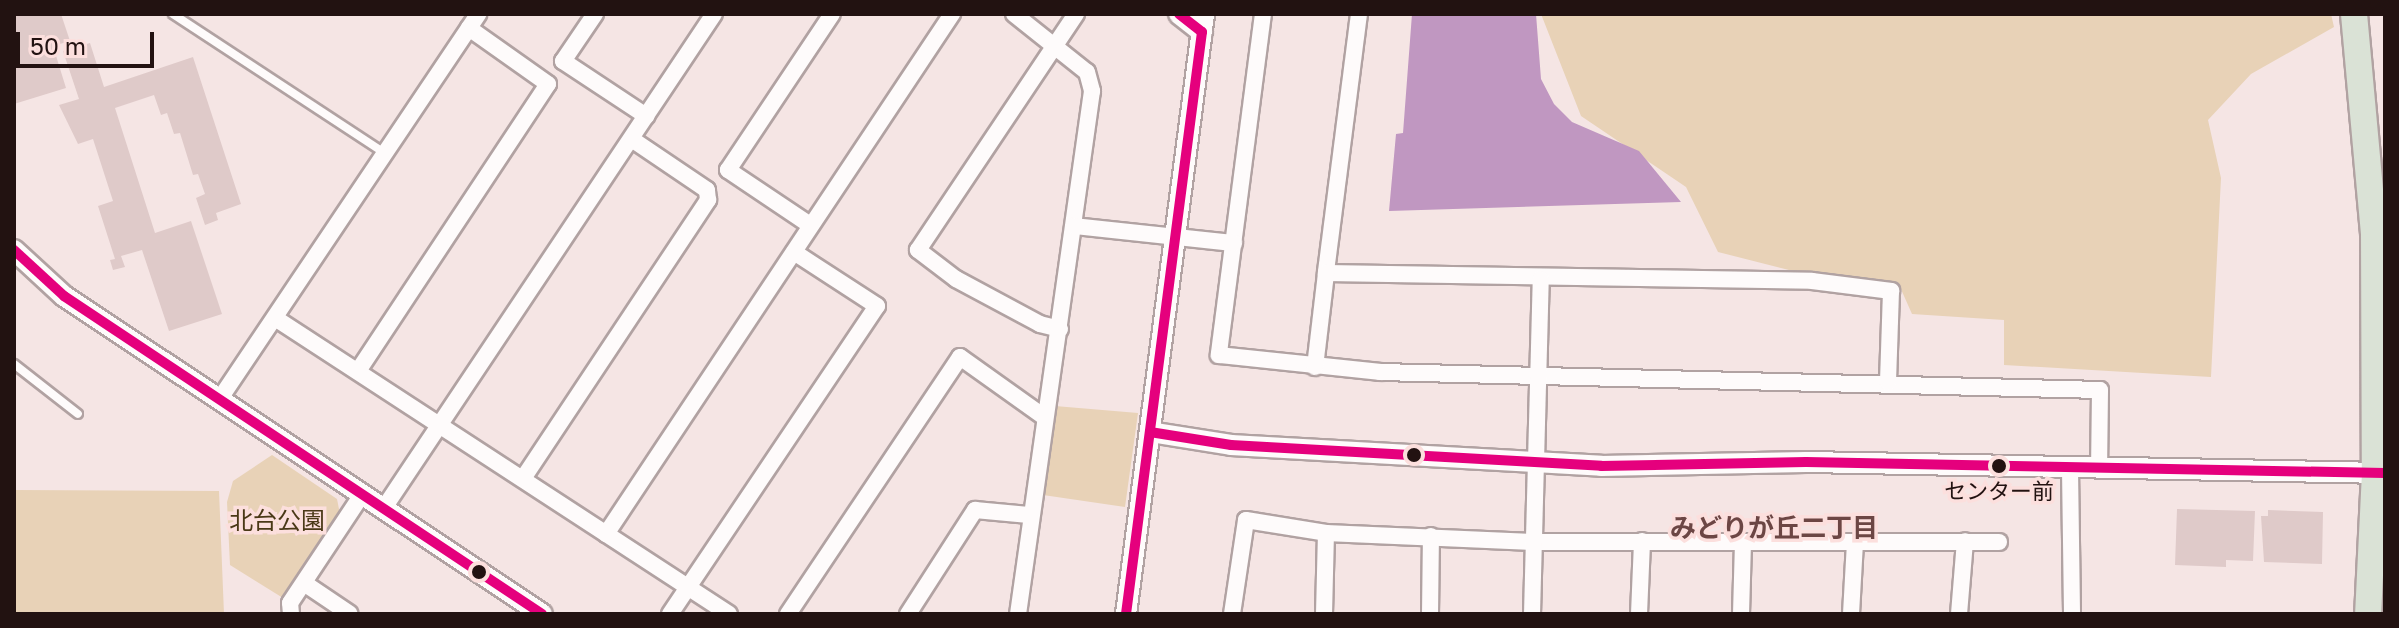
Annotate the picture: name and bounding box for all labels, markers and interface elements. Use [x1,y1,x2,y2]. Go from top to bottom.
scale bar [20,16,158,66]
text: 50 m [30,31,86,60]
unlabelled marker [1406,447,1422,463]
marker: センター前 [1991,458,2007,474]
place label: センター前 [1944,478,2054,504]
park label: 北台公園 [229,506,325,534]
district label: みどりが丘二丁目 [1670,512,1878,544]
unlabelled marker [471,564,487,580]

